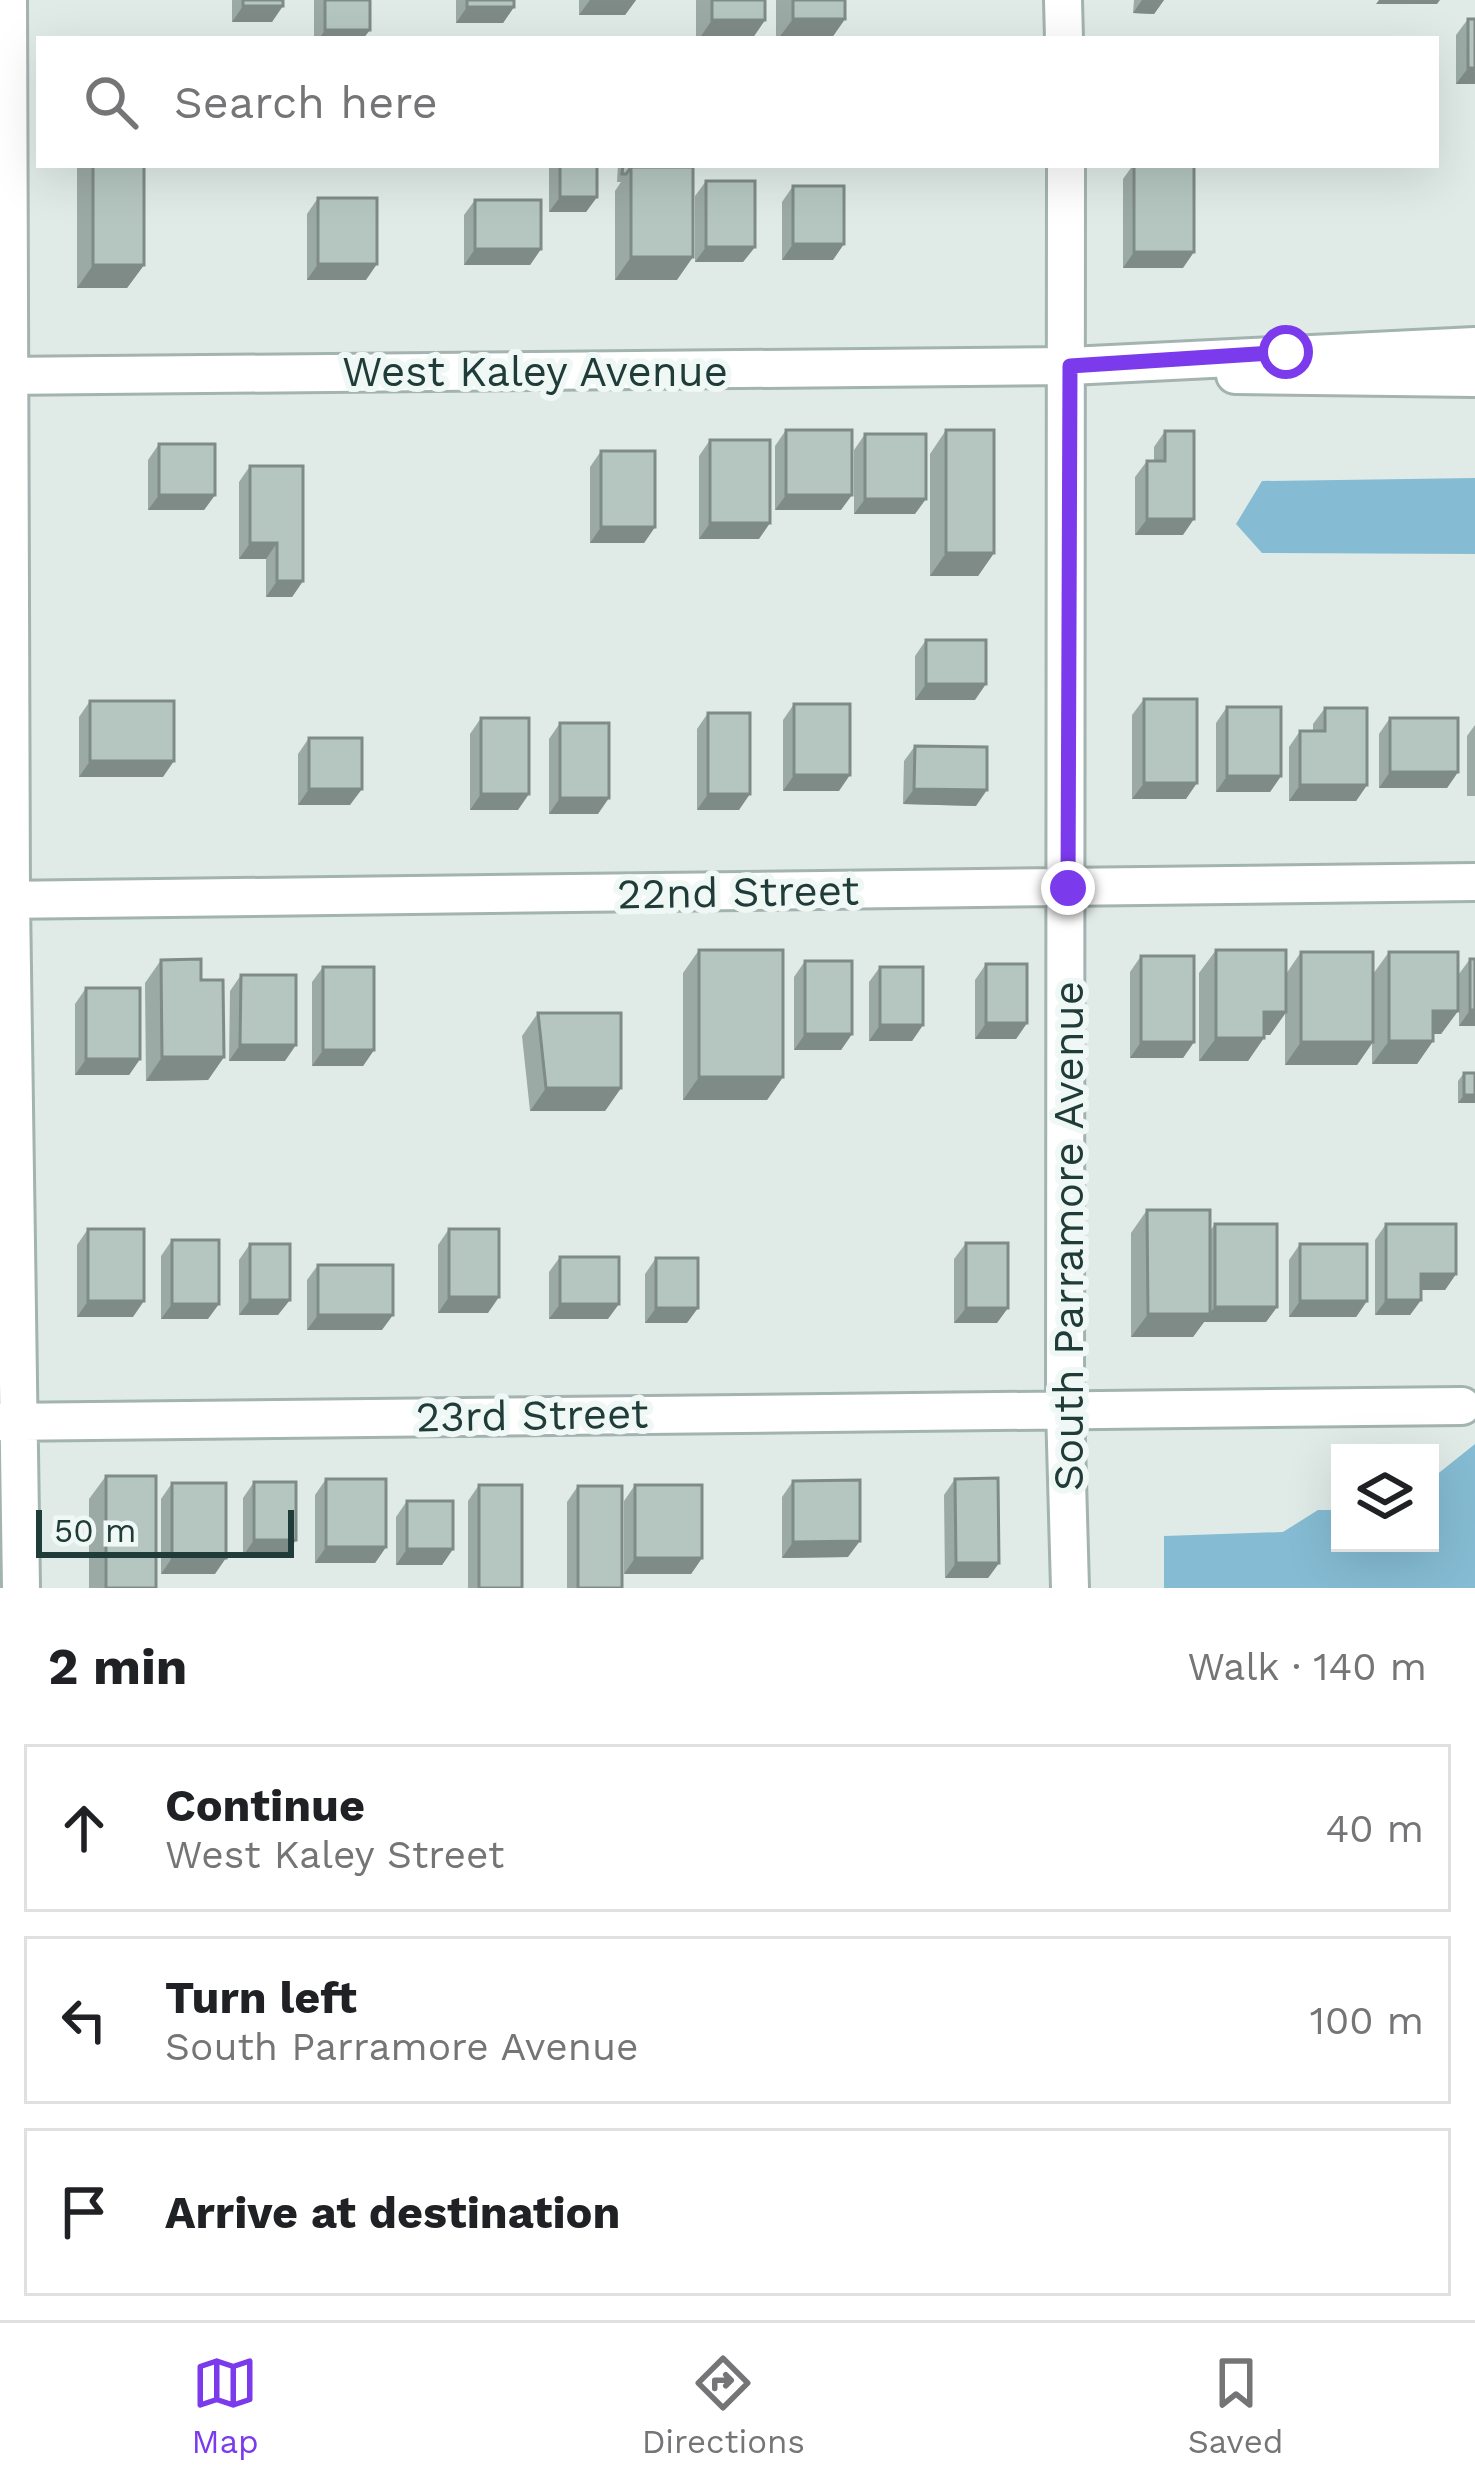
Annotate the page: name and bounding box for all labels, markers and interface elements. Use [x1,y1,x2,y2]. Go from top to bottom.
search box [36,36,1439,168]
icon: search [78,69,144,135]
text: Search here [174,76,438,129]
route start [1259,325,1313,379]
street label: West Kaley Avenue [342,347,728,396]
route end [1041,861,1095,915]
street label: 22nd Street [617,865,859,919]
street label: South Parramore Avenue [1044,981,1093,1491]
street label: 23rd Street [415,1388,649,1442]
map controls [1331,1444,1439,1552]
button: layers [1331,1444,1439,1552]
scale bar [36,1504,294,1557]
text: 50 m [54,1511,136,1550]
text: 2 min [48,1637,187,1696]
text: Walk · 140 m [1187,1644,1427,1689]
text: Continue [165,1779,365,1832]
icon: ahead [51,1795,117,1861]
text: 40 m [1325,1806,1424,1851]
text: West Kaley Street [165,1832,504,1877]
text: Turn left [165,1971,357,2024]
icon: left [51,1987,117,2053]
text: 100 m [1310,1998,1424,2043]
text: South Parramore Avenue [165,2024,639,2069]
icon: arrive [51,2179,117,2245]
text: Arrive at destination [165,2186,620,2239]
tab: Map [191,2350,259,2461]
tab: Directions [642,2350,805,2461]
tab: Saved [1188,2350,1284,2461]

